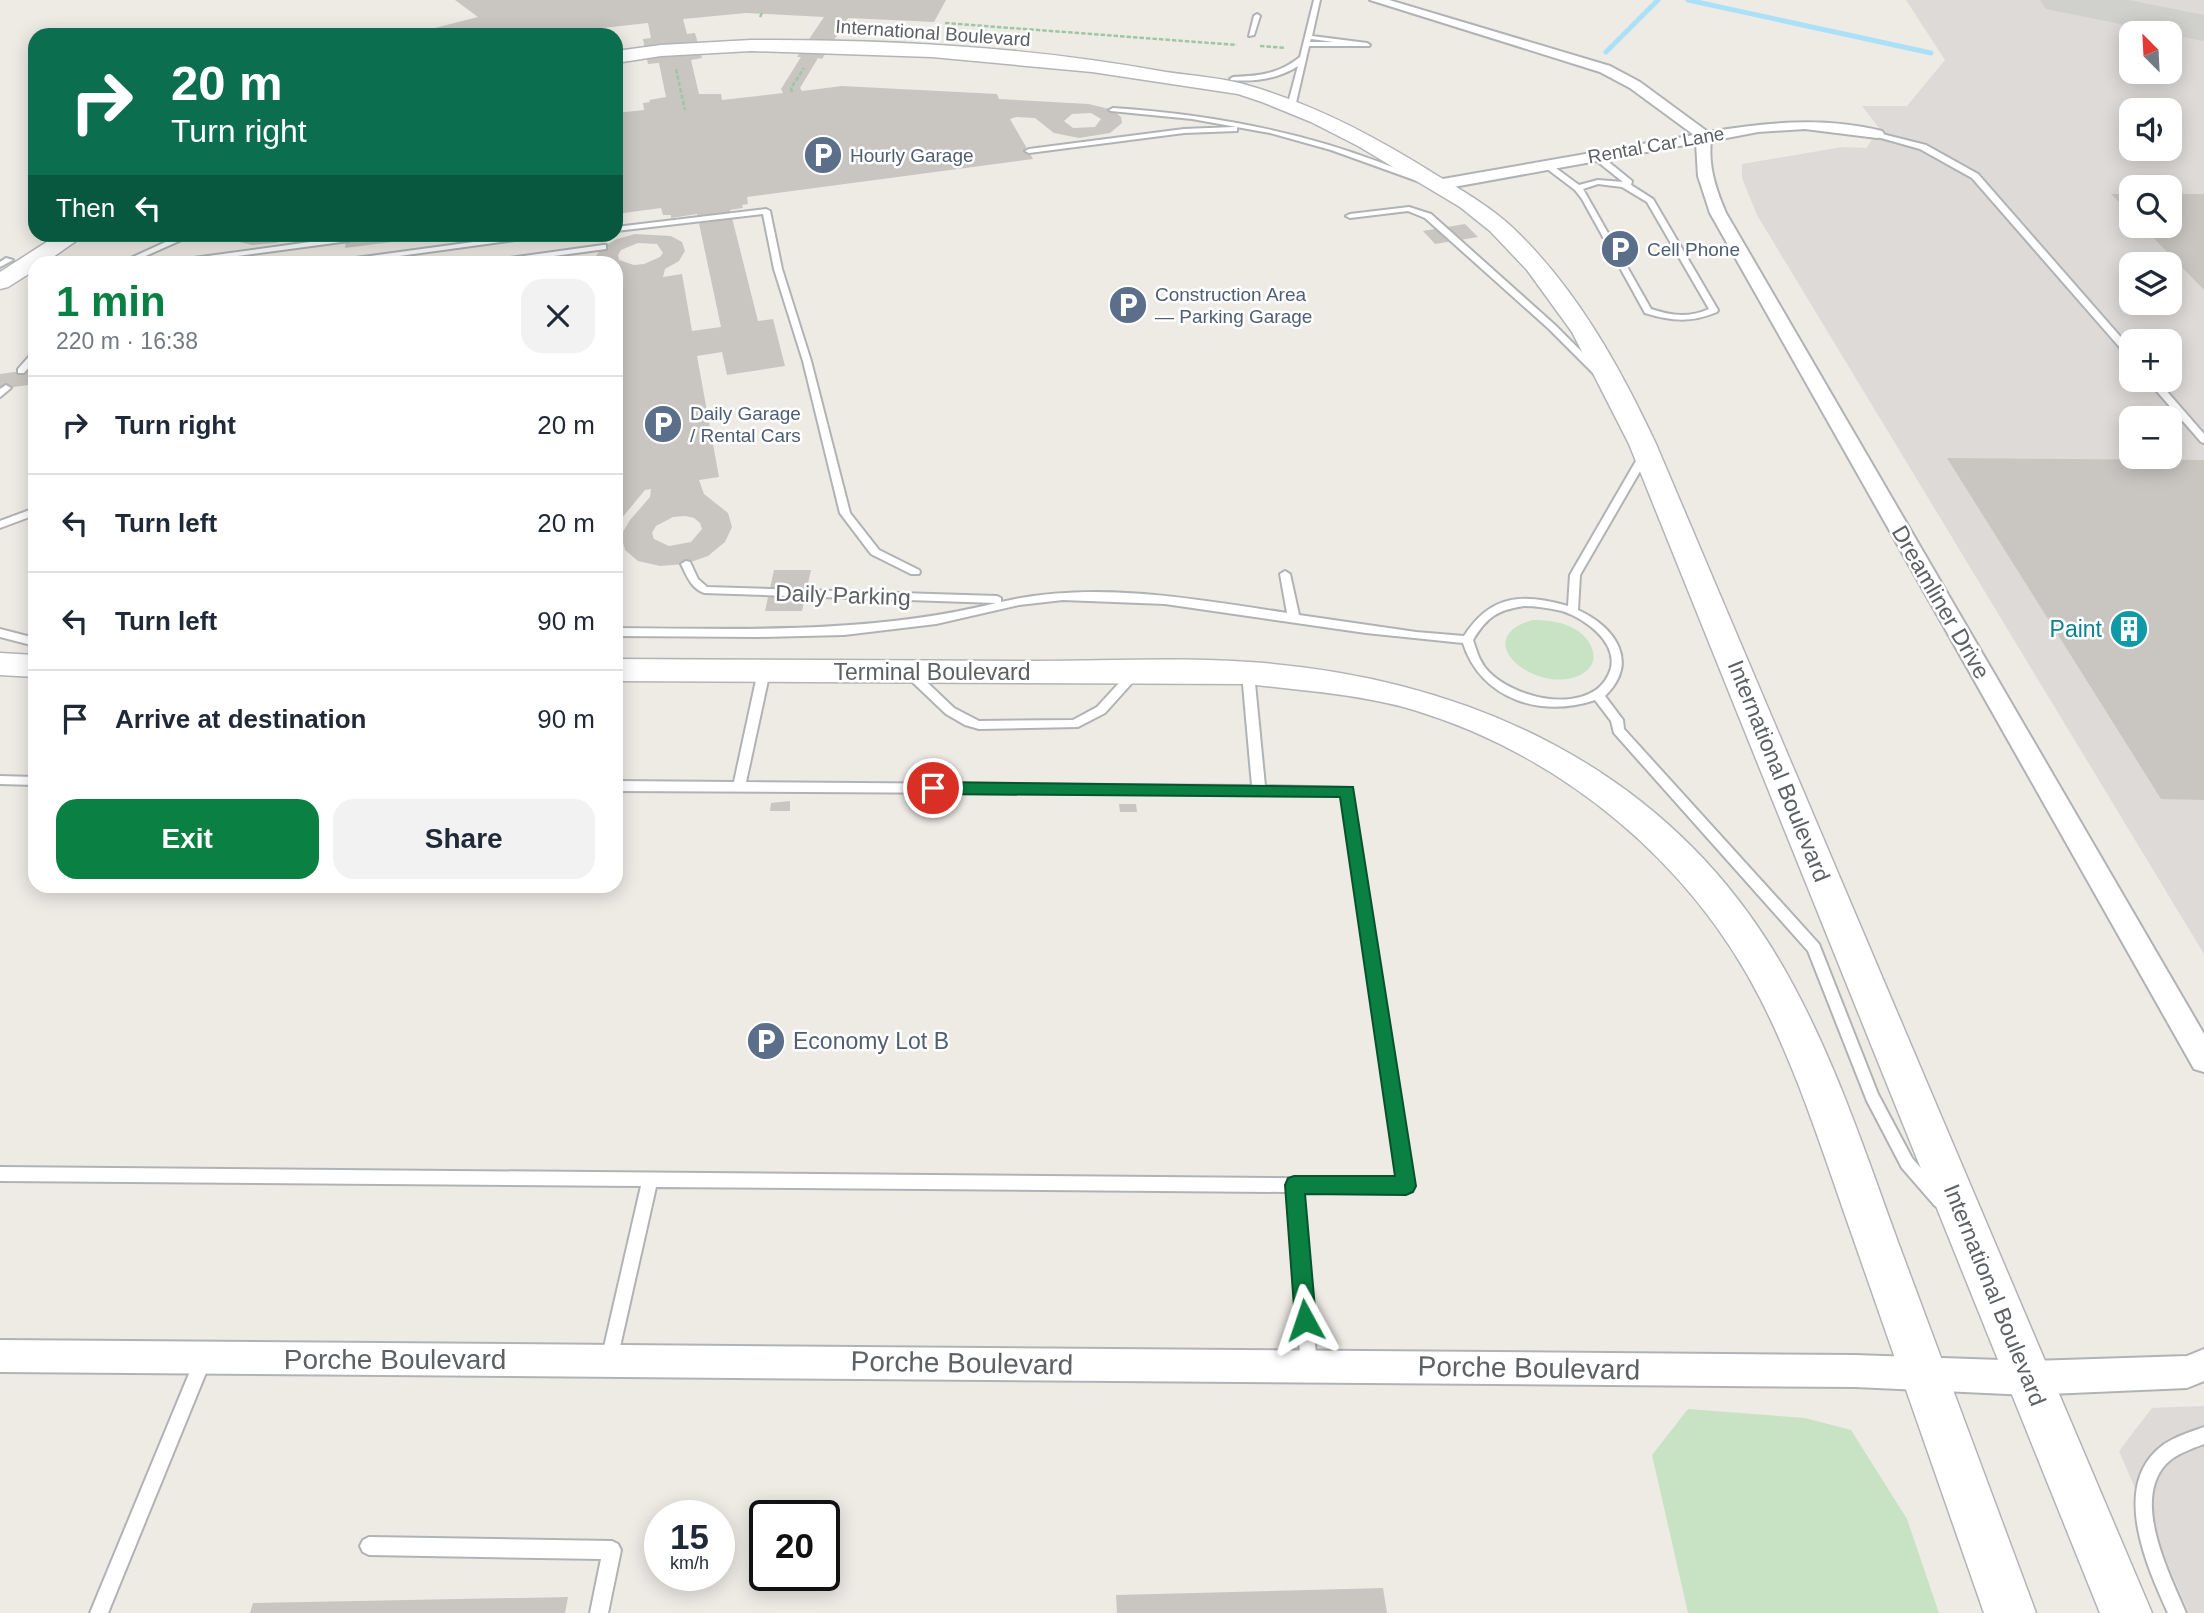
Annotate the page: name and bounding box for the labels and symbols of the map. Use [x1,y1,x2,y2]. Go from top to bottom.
street label: International Boulevard [835,16,1031,50]
north arrow [2119,21,2182,84]
street label: Rental Car Lane [1586,123,1726,167]
parking icon: Hourly Garage [802,134,844,176]
place label: Hourly Garage [850,145,974,166]
parking icon: Cell Phone [1599,228,1641,270]
place label: Cell Phone [1647,239,1740,260]
parking icon: Construction Area — Parking Garage [1107,284,1149,326]
place label: Construction Area — Parking Garage [1155,284,1312,327]
parking icon: Daily Garage / Rental Cars [642,403,684,445]
place label: Daily Garage / Rental Cars [690,403,801,446]
street label: Dreamliner Drive [1887,521,1995,683]
street label: Daily Parking [775,580,911,610]
building icon: Paint [2108,608,2150,650]
place label: Paint [2050,616,2103,642]
street label: International Boulevard [1723,656,1835,886]
street label: Terminal Boulevard [834,659,1030,685]
pin [903,758,963,818]
parking icon: Economy Lot B [745,1020,787,1062]
place label: Economy Lot B [793,1028,949,1054]
street label: International Boulevard [1939,1180,2051,1410]
position arrow [1268,1283,1342,1357]
street label: Porche Boulevard [284,1344,506,1375]
street label: Porche Boulevard [850,1346,1074,1380]
street label: Porche Boulevard [1417,1351,1641,1385]
speed limit sign: 20 [749,1500,840,1591]

